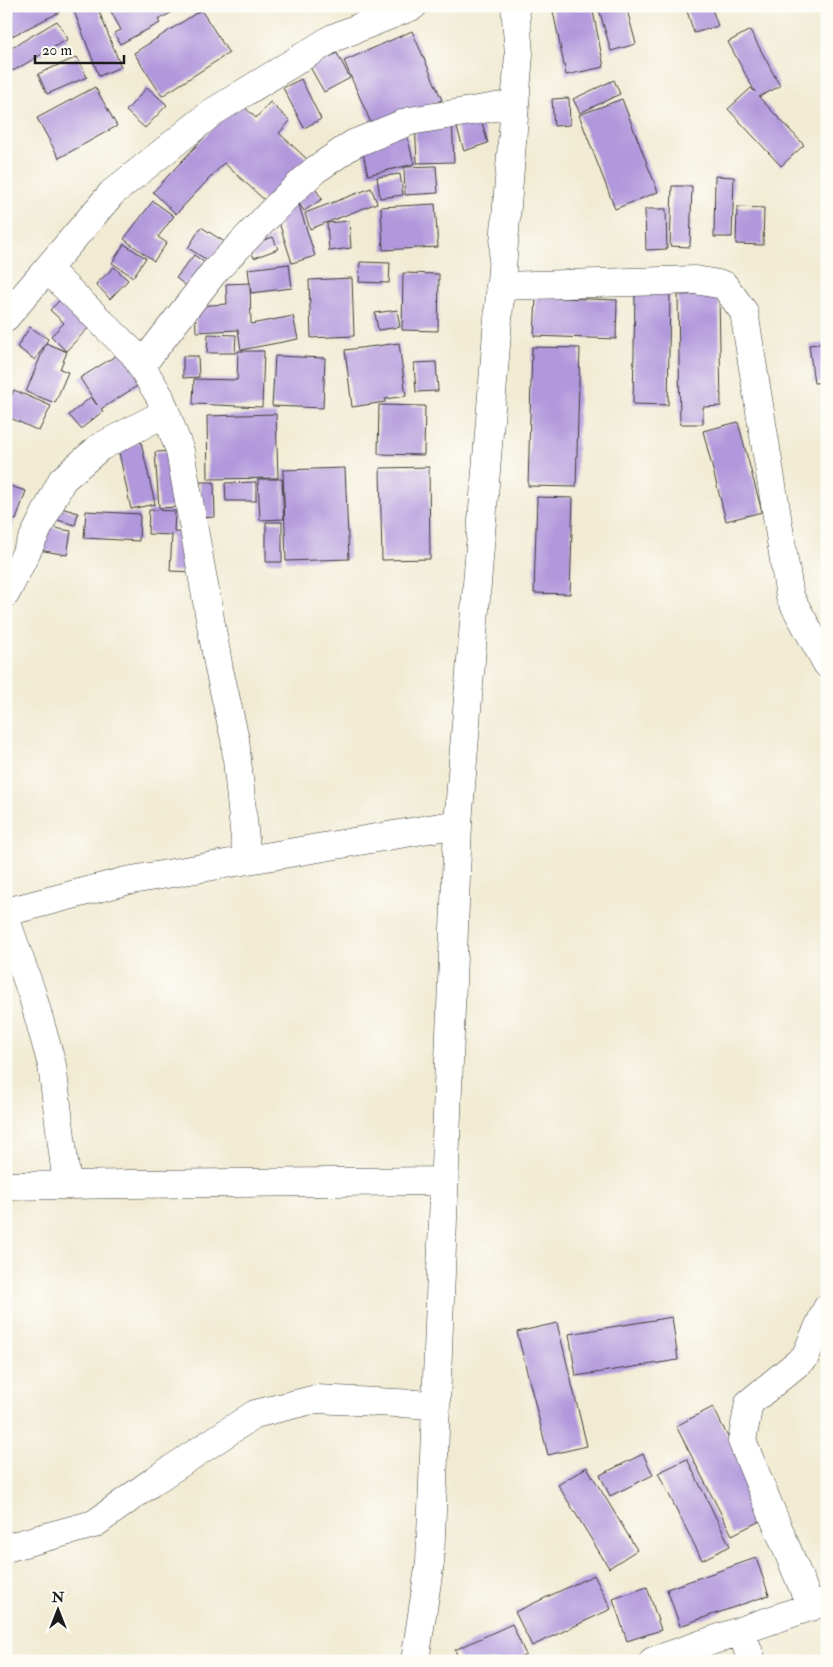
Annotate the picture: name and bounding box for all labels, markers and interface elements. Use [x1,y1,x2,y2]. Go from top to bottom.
scale bar [35,32,124,64]
text: 20 m [42,41,72,60]
north arrow [32,1584,82,1634]
text: N [51,1589,65,1606]

